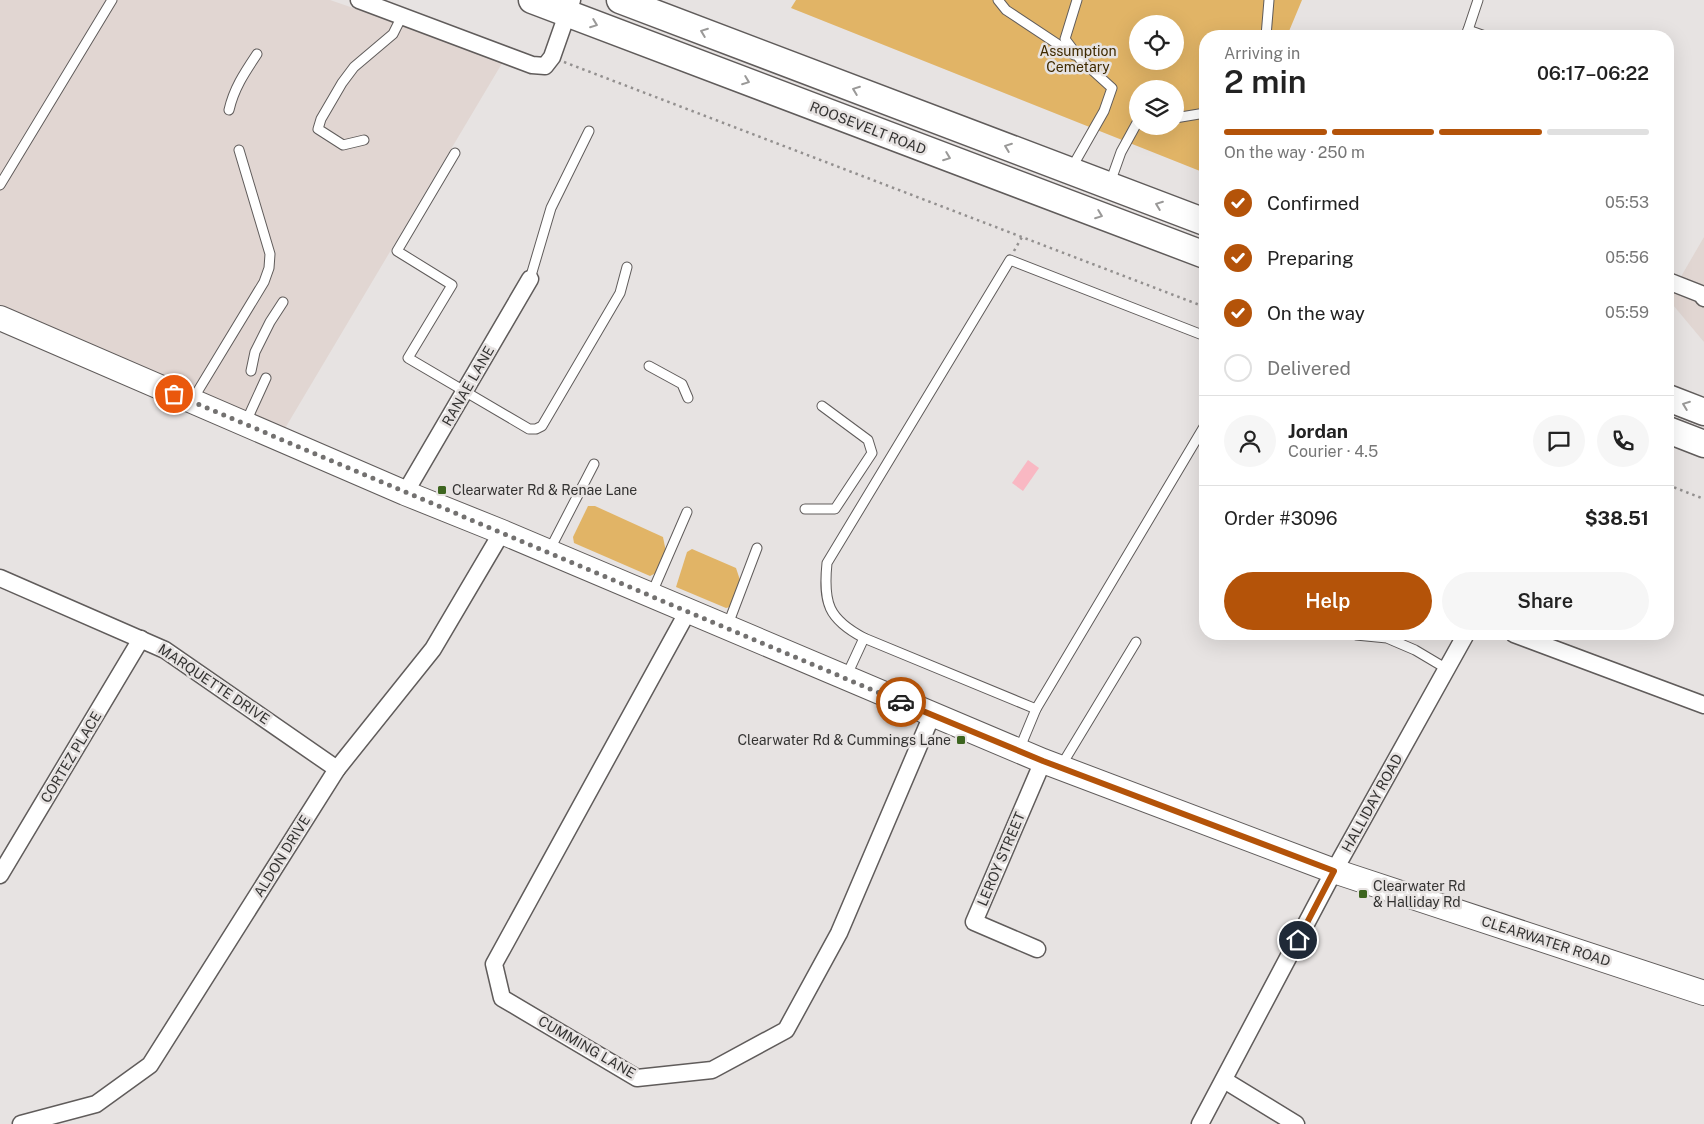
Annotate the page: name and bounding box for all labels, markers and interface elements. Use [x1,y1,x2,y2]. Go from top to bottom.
map controls [1129,15,1184,135]
button: locate [1129,15,1184,70]
one-way arrow [589,18,597,28]
one-way arrow [700,28,709,38]
park label: Assumption Cemetary [1039,43,1117,75]
text: Arriving in [1224,44,1300,63]
text: 06:17–06:22 [1537,62,1649,84]
text: 2 min [1224,63,1307,100]
one-way arrow [741,75,749,85]
button: layers [1129,80,1184,135]
one-way arrow [852,85,860,95]
street label: ROOSEVELT ROAD [808,98,928,158]
one-way arrow [1004,143,1012,153]
text: On the way · 250 m [1224,143,1365,162]
one-way arrow [942,151,950,161]
icon: check [1224,189,1252,217]
text: Confirmed [1267,192,1360,214]
text: 05:53 [1605,193,1649,212]
one-way arrow [1156,201,1164,211]
one-way arrow [1094,209,1102,219]
icon: check [1224,244,1252,272]
text: Preparing [1267,247,1354,269]
text: 05:56 [1605,248,1649,267]
icon: check [1224,299,1252,327]
text: On the way [1267,302,1365,324]
text: 05:59 [1605,303,1649,322]
street label: RANAE LANE [439,343,497,429]
text: Delivered [1267,357,1351,379]
pin [153,373,195,415]
icon: bag [160,380,188,408]
one-way arrow [1682,401,1691,411]
button: person [1224,415,1276,467]
button: chat [1533,415,1585,467]
button: phone [1597,415,1649,467]
text: Jordan [1288,420,1348,442]
text: Courier · 4.5 [1288,442,1378,461]
place label: Clearwater Rd & Renae Lane [452,482,637,498]
marker: Clearwater Rd & Renae Lane [436,484,448,496]
text: Order #3096 [1224,507,1338,529]
text: $38.51 [1585,507,1649,529]
button: Help [1224,572,1432,630]
button: Share [1442,572,1649,630]
street label: MARQUETTE DRIVE [155,641,273,727]
courier [876,677,926,727]
icon: car [887,688,915,716]
street label: CORTEZ PLACE [37,709,105,805]
place label: Clearwater Rd & Cummings Lane [737,732,951,748]
marker: Clearwater Rd & Cummings Lane [955,734,967,746]
street label: HALLIDAY ROAD [1338,751,1406,855]
street label: LEROY STREET [974,809,1028,909]
street label: ALDON DRIVE [251,812,313,900]
place label: Clearwater Rd & Halliday Rd [1373,878,1466,910]
marker: Clearwater Rd & Halliday Rd [1357,888,1369,900]
street label: CLEARWATER ROAD [1480,913,1612,969]
pin [1277,919,1319,961]
icon: home [1284,926,1312,954]
street label: CUMMING LANE [535,1013,639,1081]

